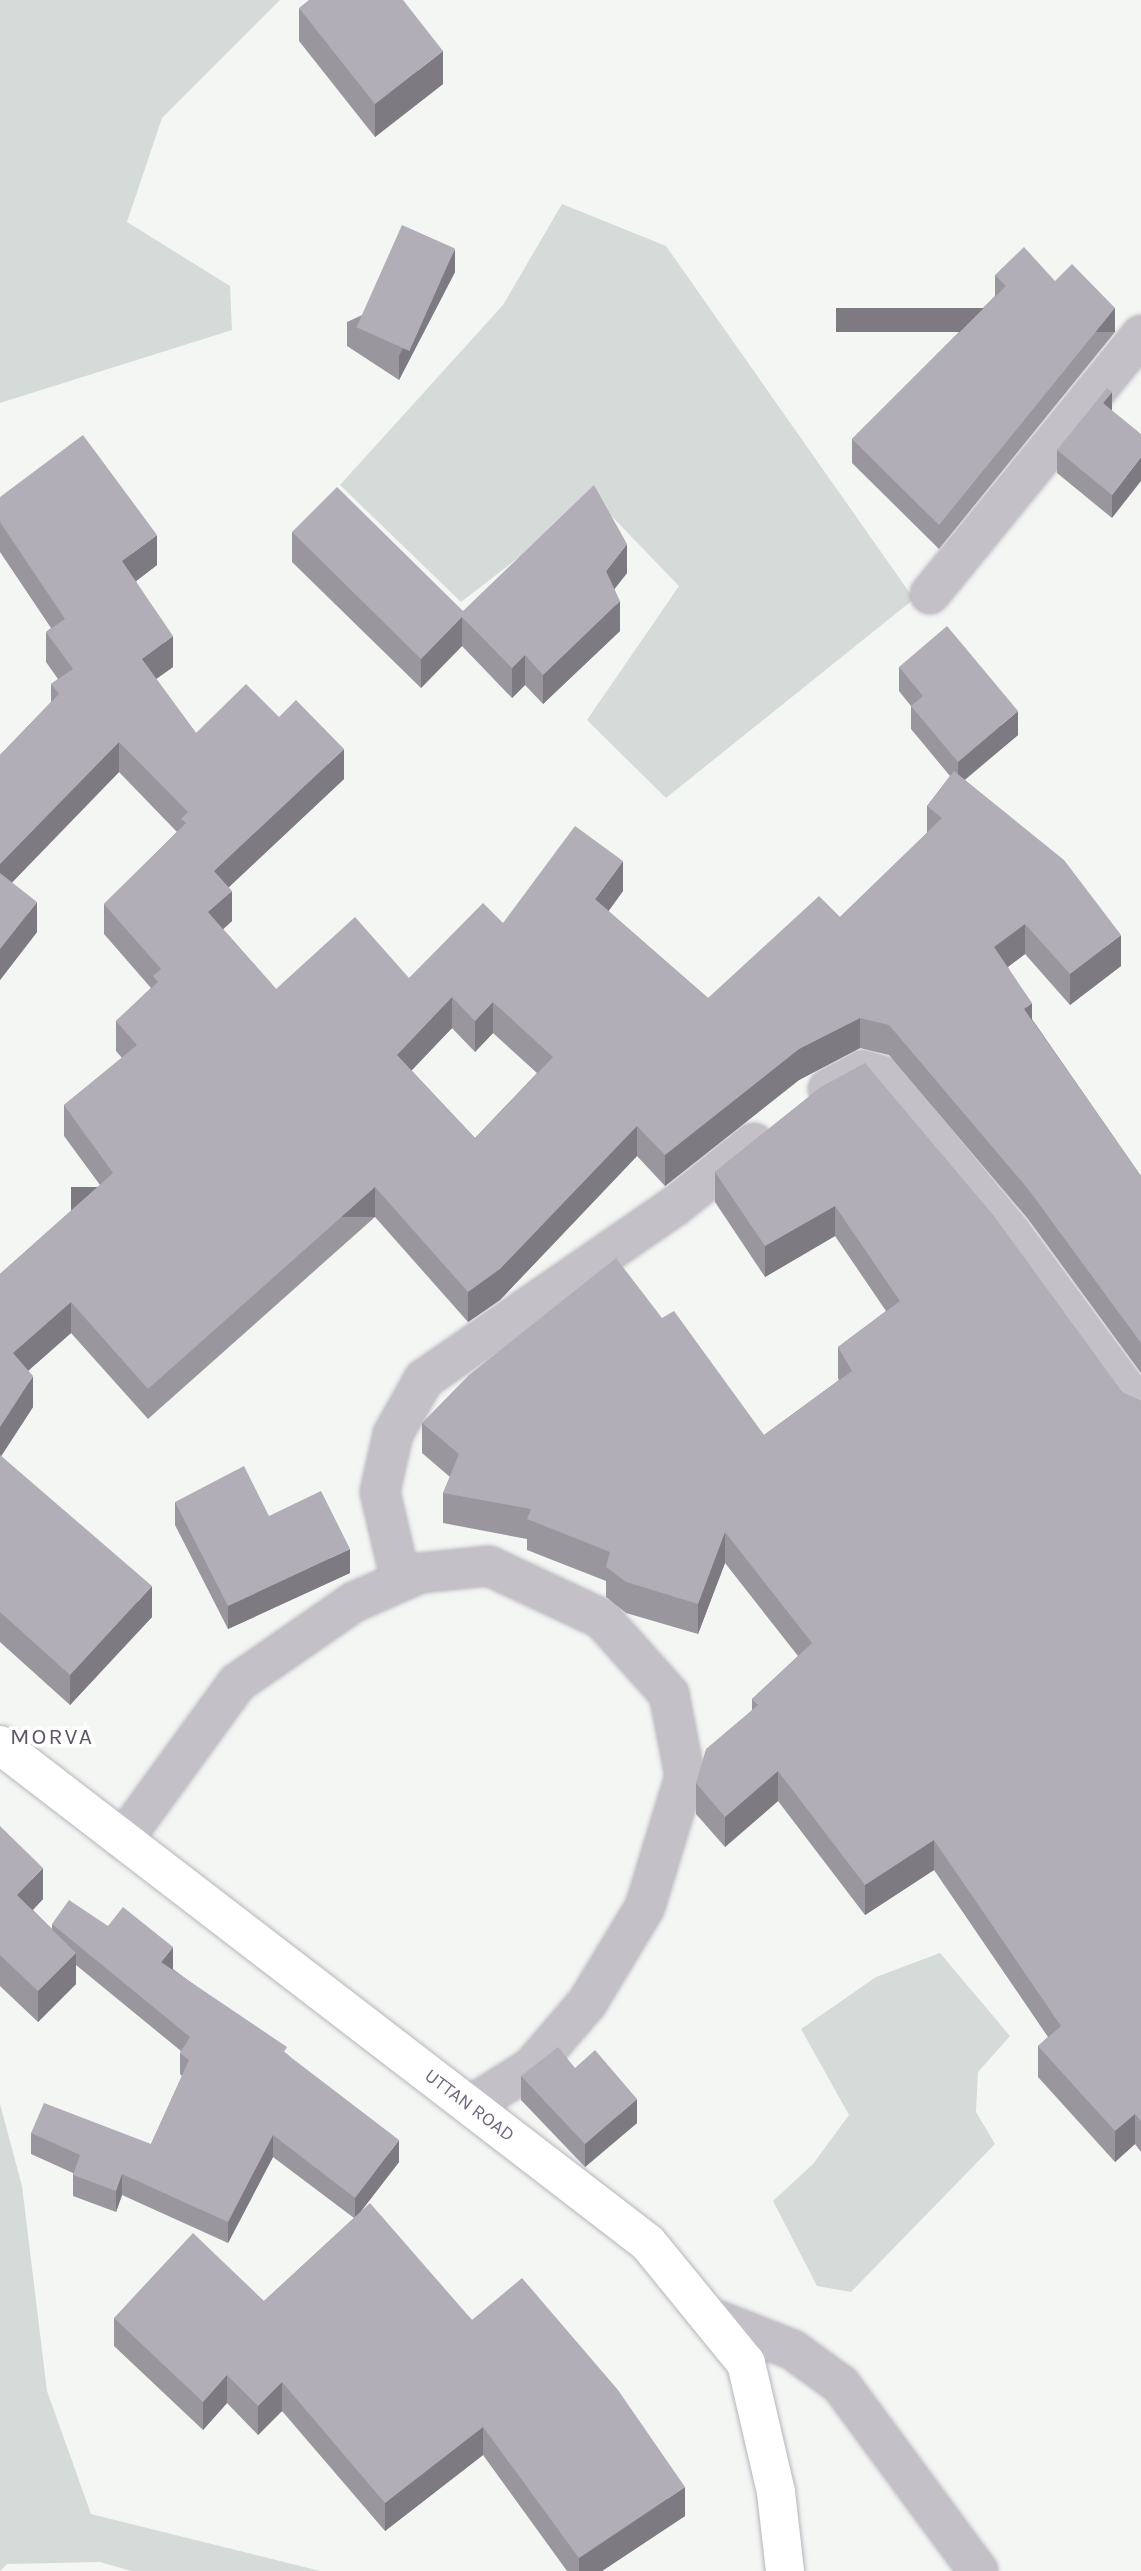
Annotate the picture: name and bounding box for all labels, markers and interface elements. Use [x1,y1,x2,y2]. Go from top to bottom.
district label: MORVA [11,1723,93,1751]
street label: UTTAN ROAD [420,2065,518,2147]

